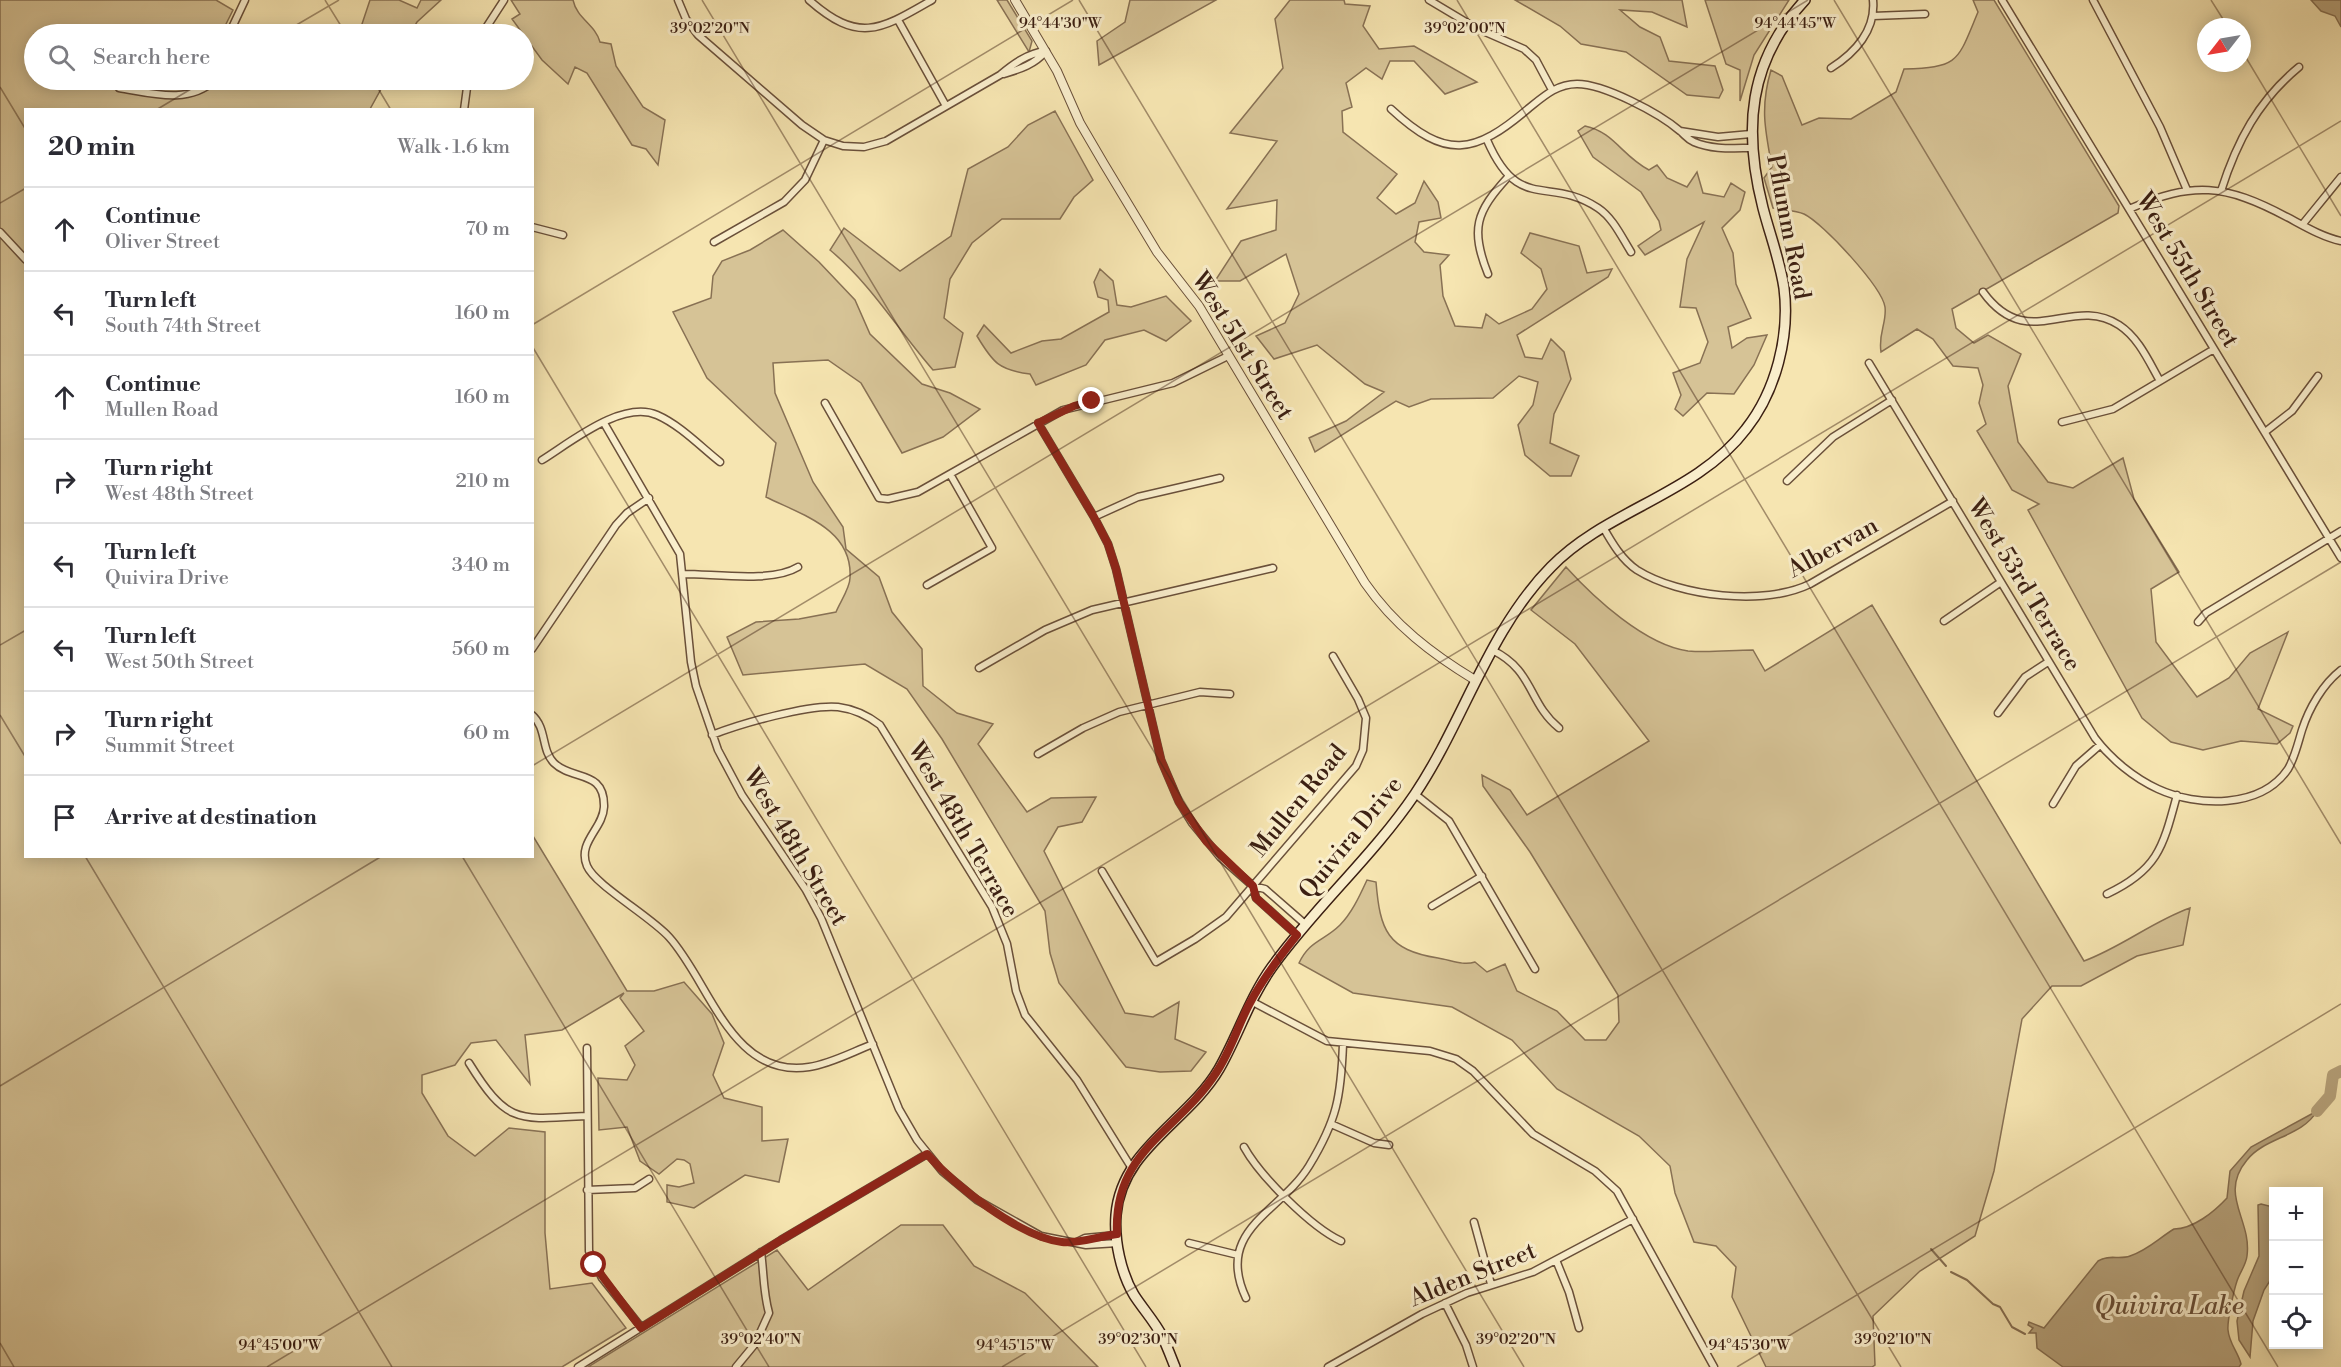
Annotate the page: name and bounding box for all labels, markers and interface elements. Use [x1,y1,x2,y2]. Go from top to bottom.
text: 94°44'30"W [1019,14,1102,33]
text: 94°44'45"W [1754,14,1836,33]
north arrow [2197,18,2251,72]
text: 39°02'20"N [670,19,750,38]
text: 39°02'00"N [1424,19,1506,38]
search box [24,24,534,90]
icon: search [45,41,78,74]
text: Search here [93,44,210,71]
text: 20 min [48,131,135,163]
text: Walk · 1.6 km [397,135,510,160]
street label: Pflumm Road [1759,152,1817,302]
street label: West 55th Street [2128,186,2245,354]
text: Continue [105,203,201,230]
icon: ahead [48,213,81,246]
text: 70 m [466,217,510,242]
text: Oliver Street [105,230,220,255]
street label: West 51st Street [1184,265,1300,426]
text: Turn left [105,287,196,314]
icon: left [48,297,81,330]
text: 160 m [455,301,510,326]
text: South 74th Street [105,314,261,339]
text: Continue [105,371,201,398]
icon: ahead [48,381,81,414]
text: 160 m [455,385,510,410]
route end [1078,387,1104,413]
text: Mullen Road [105,398,218,423]
text: Turn right [105,455,213,482]
icon: right [48,465,81,498]
text: 210 m [455,469,510,494]
text: West 48th Street [105,482,254,507]
street label: West 53rd Terrace [1960,492,2087,677]
street label: Albervan [1782,511,1884,586]
text: Turn left [105,539,196,566]
icon: left [48,549,81,582]
text: 340 m [452,553,510,578]
text: Quivira Drive [105,566,229,591]
text: Turn left [105,623,196,650]
icon: left [48,633,81,666]
text: 560 m [452,637,510,662]
text: West 50th Street [105,650,254,675]
text: Turn right [105,707,213,734]
icon: right [48,717,81,750]
text: 60 m [463,721,510,746]
text: Summit Street [105,734,235,759]
street label: West 48th Terrace [900,736,1025,923]
street label: Mullen Road [1245,738,1354,863]
street label: West 48th Street [736,762,854,932]
street label: Quivira Drive [1293,771,1409,905]
icon: arrive [48,801,81,834]
text: Arrive at destination [105,804,317,831]
map controls [2269,1187,2323,1349]
button: + [2269,1187,2323,1241]
street label: Alden Street [1404,1236,1541,1314]
button: − [2269,1241,2323,1295]
route start [580,1251,606,1277]
water label: Quivira Lake [2094,1290,2244,1322]
button: locate [2269,1295,2323,1349]
text: 39°02'40"N [721,1330,801,1349]
text: 39°02'30"N [1098,1330,1178,1349]
text: 39°02'20"N [1476,1330,1556,1349]
text: 39°02'10"N [1854,1330,1932,1349]
text: 94°45'00"W [238,1336,322,1355]
text: 94°45'15"W [976,1336,1054,1355]
text: 94°45'30"W [1708,1336,1790,1355]

